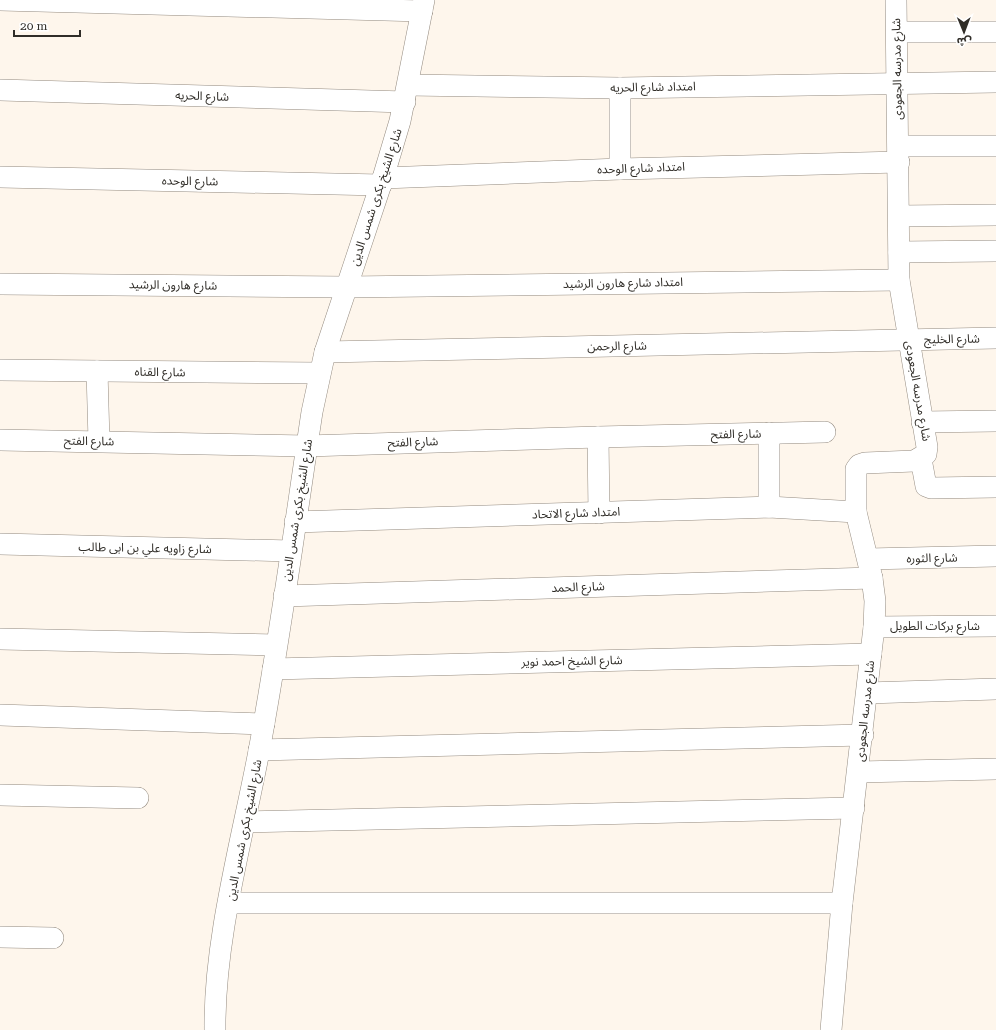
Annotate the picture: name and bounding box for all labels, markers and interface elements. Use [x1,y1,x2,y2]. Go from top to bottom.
scale bar [14,12,80,38]
north arrow [944,12,984,52]
street label: شارع مدرسه الجعودى [889,18,907,120]
text: 20 m [20,19,47,33]
text: ش [957,35,972,48]
street label: امتداد شارع الحريه [610,79,696,97]
street label: شارع الحريه [175,88,229,106]
street label: شارع الشيخ بكرى شمس الدين [347,127,407,268]
street label: امتداد شارع الوحده [597,159,685,179]
street label: شارع الوحده [162,174,218,190]
street label: امتداد شارع هارون الرشيد [563,275,683,293]
street label: شارع هارون الرشيد [129,277,217,295]
street label: شارع الخليج [924,332,980,348]
street label: شارع الرحمن [587,338,647,356]
street label: شارع مدرسه الجعودى [900,340,934,443]
street label: شارع القناه [134,365,186,381]
street label: شارع الفتح [711,427,761,443]
street label: شارع الفتح [64,434,114,450]
street label: شارع الفتح [387,434,439,452]
street label: شارع الشيخ بكرى شمس الدين [279,438,317,582]
street label: امتداد شارع الاتحاد [532,504,621,524]
street label: شارع زاويه علي بن ابى طالب [78,540,212,559]
street label: شارع الثوره [906,551,958,567]
street label: شارع الحمد [551,579,605,597]
street label: شارع بركات الطويل [890,619,980,635]
street label: شارع الشيخ احمد نوير [520,653,623,671]
street label: شارع مدرسه الجعودى [853,660,879,763]
street label: شارع الشيخ بكرى شمس الدين [223,758,267,902]

